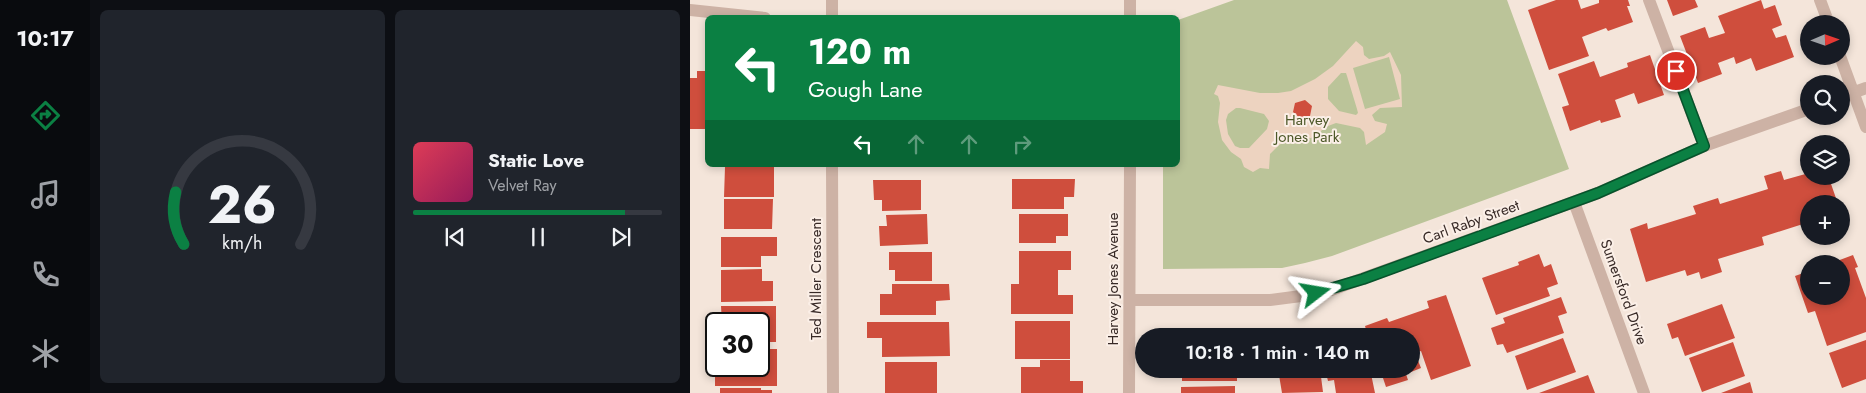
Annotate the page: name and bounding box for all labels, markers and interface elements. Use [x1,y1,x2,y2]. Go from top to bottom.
north arrow [1800,15,1850,65]
map controls [1800,15,1850,305]
text: 10:17 [16,22,74,54]
text: 120 m [808,27,911,77]
icon: left [725,35,790,100]
pin [1655,50,1697,92]
icon: arrive [1662,57,1690,85]
text: Gough Lane [808,73,923,105]
button: search [1800,75,1850,125]
icon: directions [28,98,63,133]
park label: Harvey Jones Park [1273,109,1340,148]
icon: left [849,130,877,158]
icon: ahead [902,130,930,158]
icon: ahead [955,130,983,158]
icon: right [1008,130,1036,158]
button: layers [1800,135,1850,185]
text: Static Love [488,147,584,174]
text: 26 [208,167,277,243]
text: Velvet Ray [488,174,557,197]
icon: music [28,177,63,212]
street label: Carl Raby Street [1420,194,1523,250]
button: + [1800,195,1850,245]
street label: Harvey Jones Avenue [1102,212,1124,346]
street label: Ted Miller Crescent [805,218,827,340]
icon: previous [441,223,469,251]
icon: pause [524,223,552,251]
icon: next [607,223,635,251]
text: km/h [222,230,263,256]
street label: Sumersford Drive [1595,236,1653,348]
button: − [1800,255,1850,305]
icon: phone [28,257,63,292]
position arrow [1289,266,1341,318]
speed limit sign: 30 [705,312,770,377]
icon: climate [28,336,63,371]
text: 10:18 · 1 min · 140 m [1185,339,1370,366]

